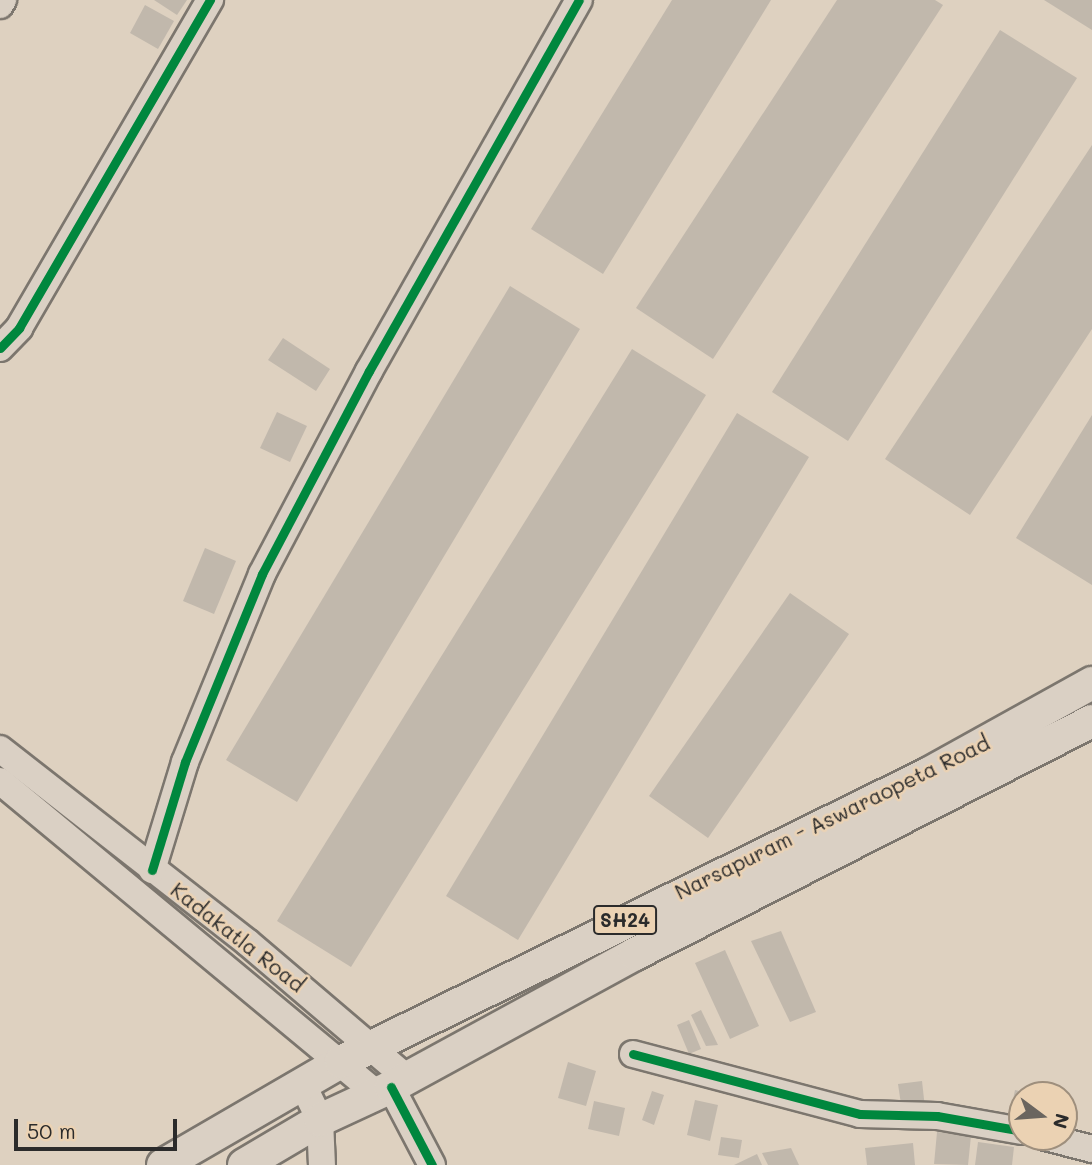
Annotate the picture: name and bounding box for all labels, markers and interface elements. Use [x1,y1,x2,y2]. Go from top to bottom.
street label: Narsapuram - Aswaraopeta Road [671,730,993,904]
street label: Kadakatla Road [166,877,310,997]
road number: SH24 [592,904,658,936]
north arrow [1008,1081,1078,1151]
scale bar [18,1106,180,1150]
text: N [1048,1111,1076,1132]
text: 50 m [27,1117,76,1144]

